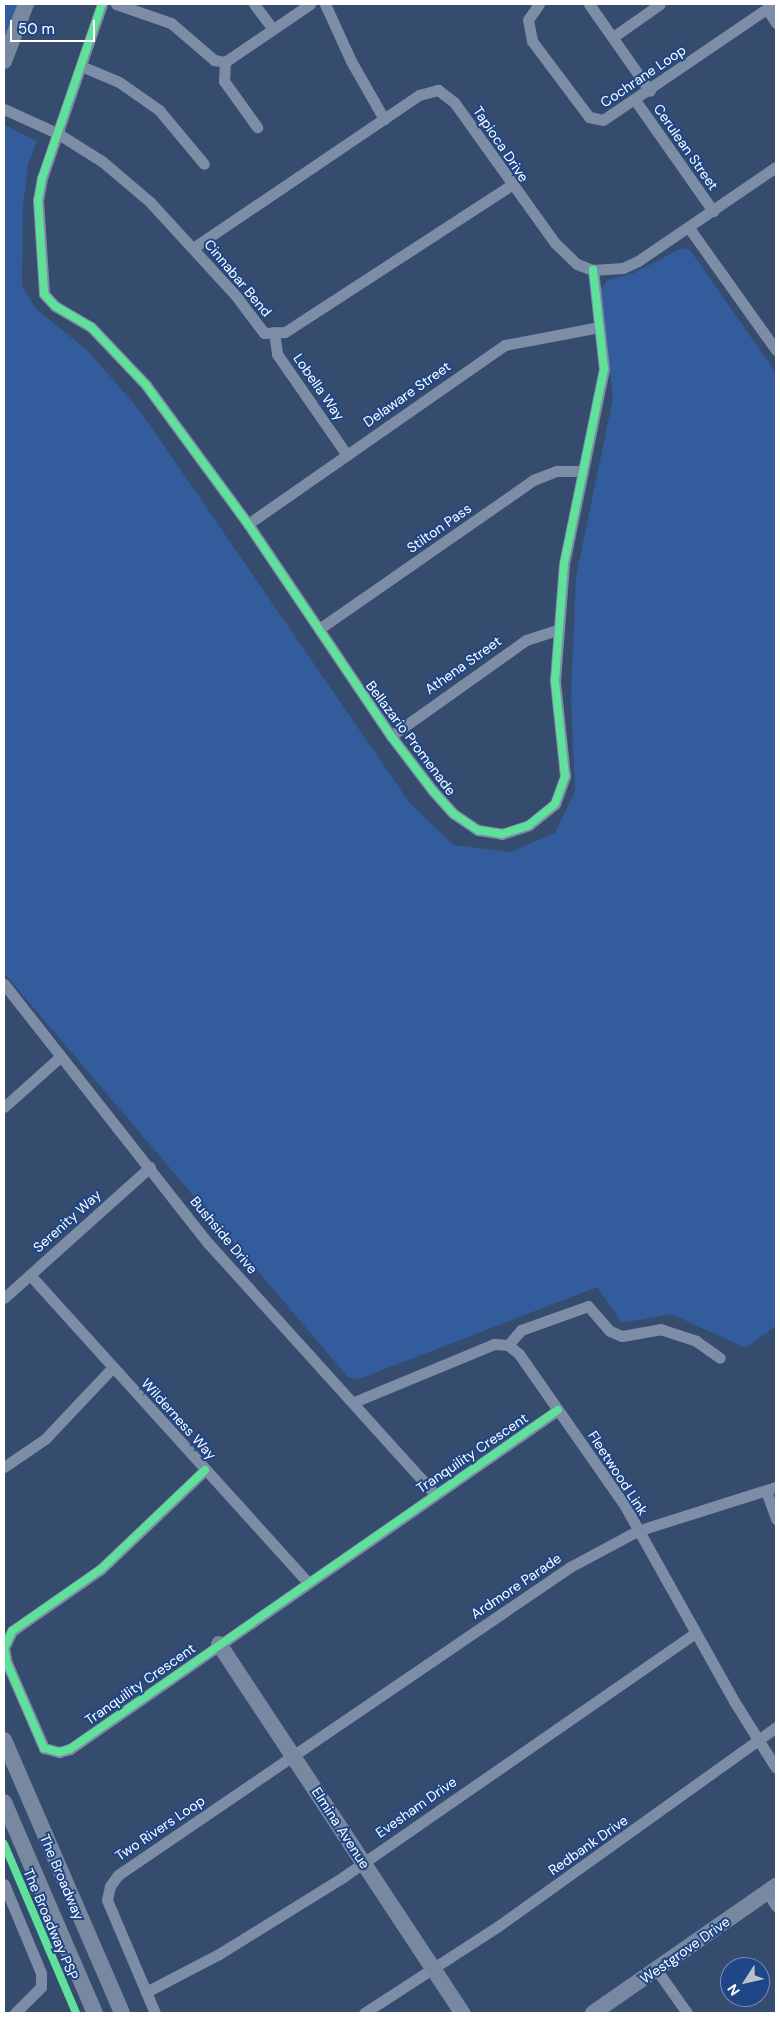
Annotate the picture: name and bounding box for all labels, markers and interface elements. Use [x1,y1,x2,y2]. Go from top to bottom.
scale bar [12,10,98,42]
text: 50 m [18,19,55,39]
street label: Cochrane Loop [597,41,689,111]
street label: Cerulean Street [650,101,722,193]
street label: Tapioca Drive [470,103,532,185]
street label: Cinnabar Bend [201,236,275,320]
street label: Lobella Way [290,350,348,424]
street label: Delaware Street [360,358,454,430]
street label: Stilton Pass [403,500,475,556]
street label: Athena Street [422,633,504,697]
street label: Bellazario Promenade [362,677,460,799]
street label: Serenity Way [30,1186,104,1256]
street label: Bushside Drive [187,1193,261,1277]
street label: Wilderness Way [138,1375,220,1463]
street label: Tranquility Crescent [413,1409,531,1497]
street label: Fleetwood Link [585,1428,651,1518]
street label: Ardmore Parade [468,1550,564,1622]
street label: Tranquility Crescent [82,1640,198,1728]
street label: Evesham Drive [372,1773,460,1841]
street label: Elmina Avenue [308,1784,374,1872]
street label: Two Rivers Loop [112,1792,208,1864]
street label: Redbank Drive [545,1811,631,1879]
street label: The Broadway [36,1832,88,1922]
street label: The Broadway PSP [20,1866,82,1982]
street label: Westgrove Drive [637,1913,733,1987]
north arrow [720,1957,770,2007]
text: N [723,1981,744,1999]

